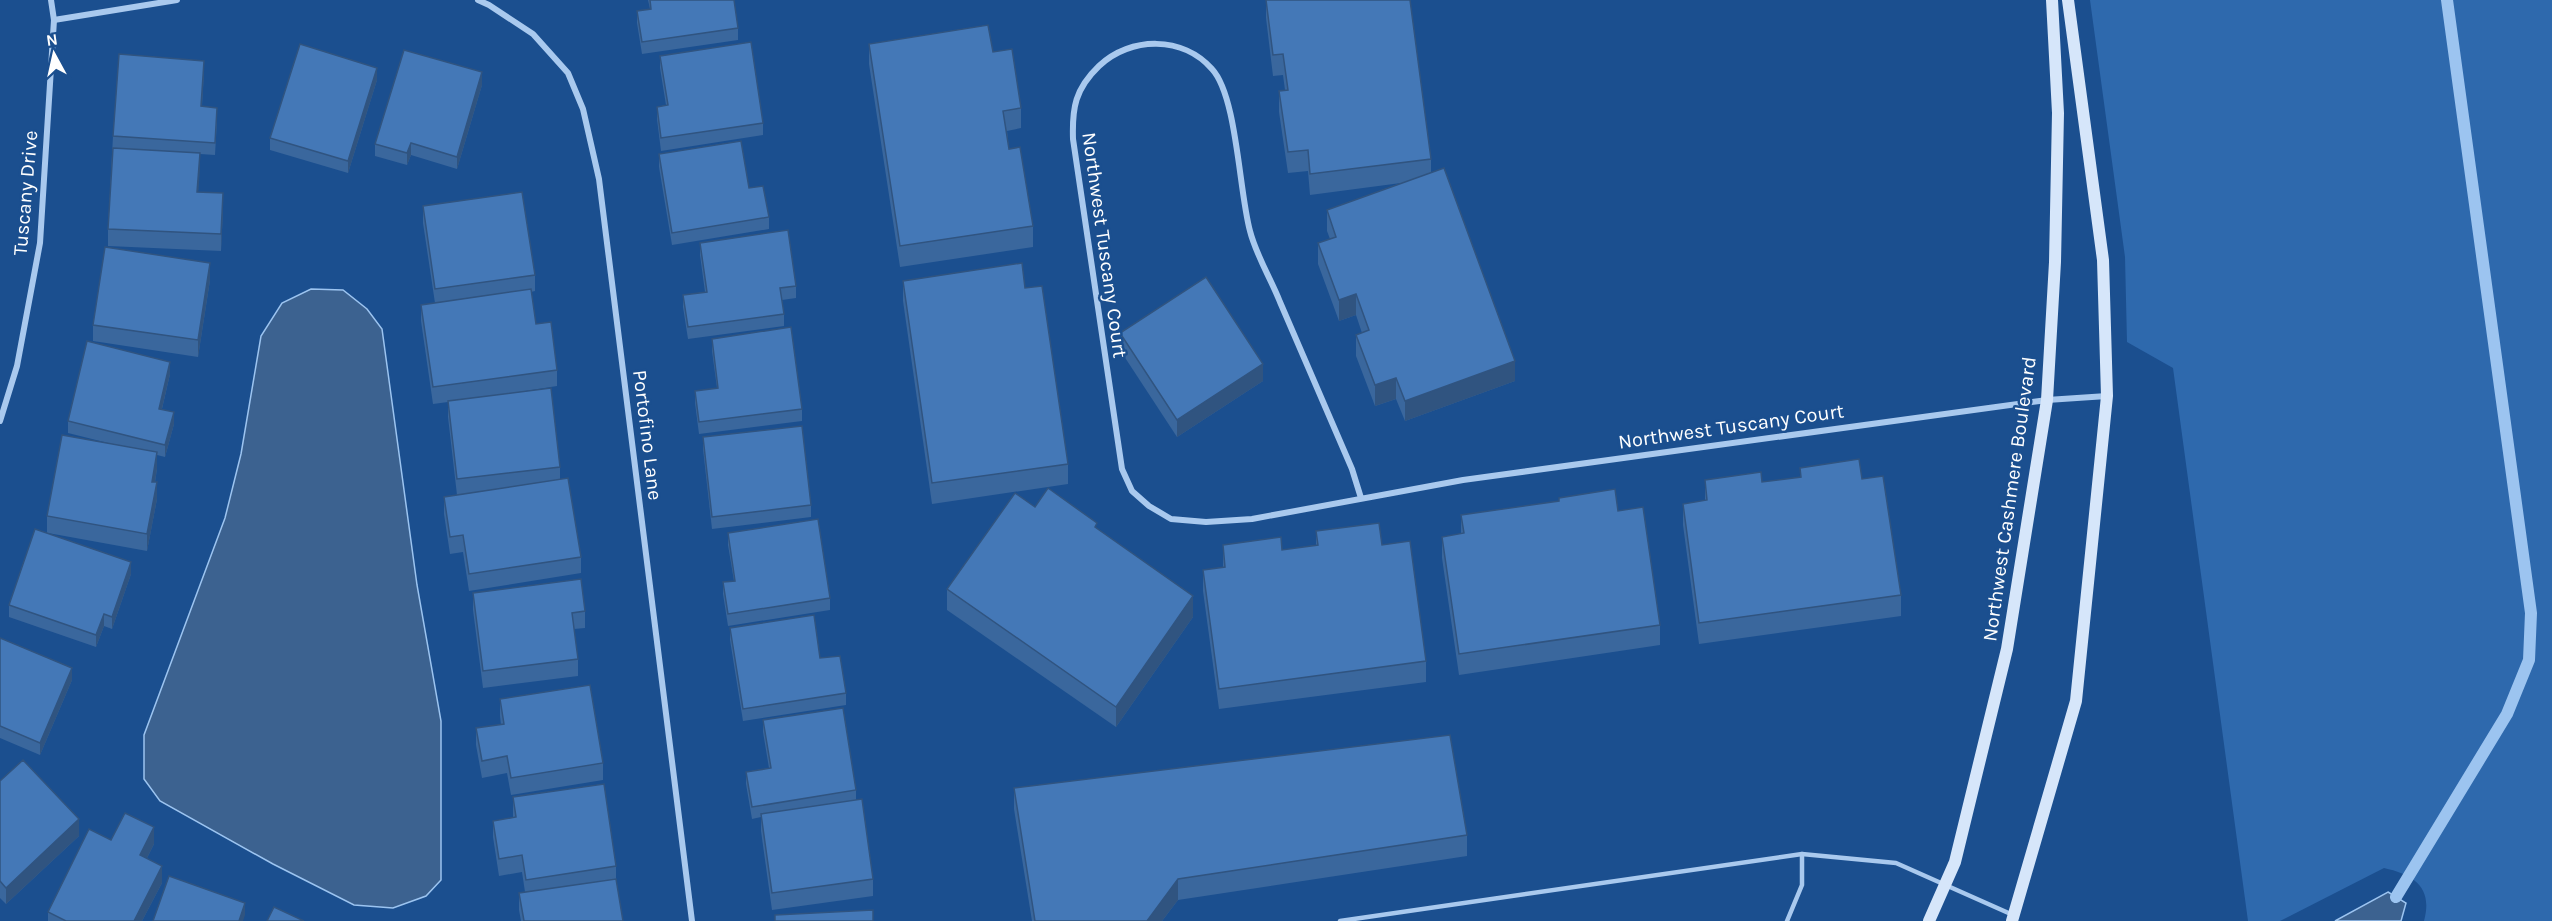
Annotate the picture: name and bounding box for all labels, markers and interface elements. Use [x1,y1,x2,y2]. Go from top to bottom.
north arrow [24,24,84,84]
text: N [45,29,59,50]
street label: Tuscany Drive [9,130,42,257]
street label: Northwest Tuscany Court [1077,131,1132,360]
street label: Northwest Cashmere Boulevard [1978,355,2041,643]
street label: Portofino Lane [628,369,667,501]
street label: Northwest Tuscany Court [1617,399,1846,454]

